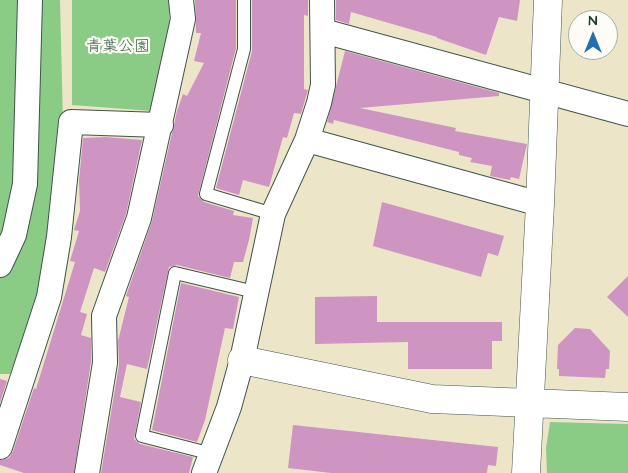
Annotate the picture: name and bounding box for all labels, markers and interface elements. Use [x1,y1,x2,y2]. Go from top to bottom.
north arrow [568,10,618,60]
text: N [589,11,597,31]
park label: 青葉公園 [86,38,150,58]

